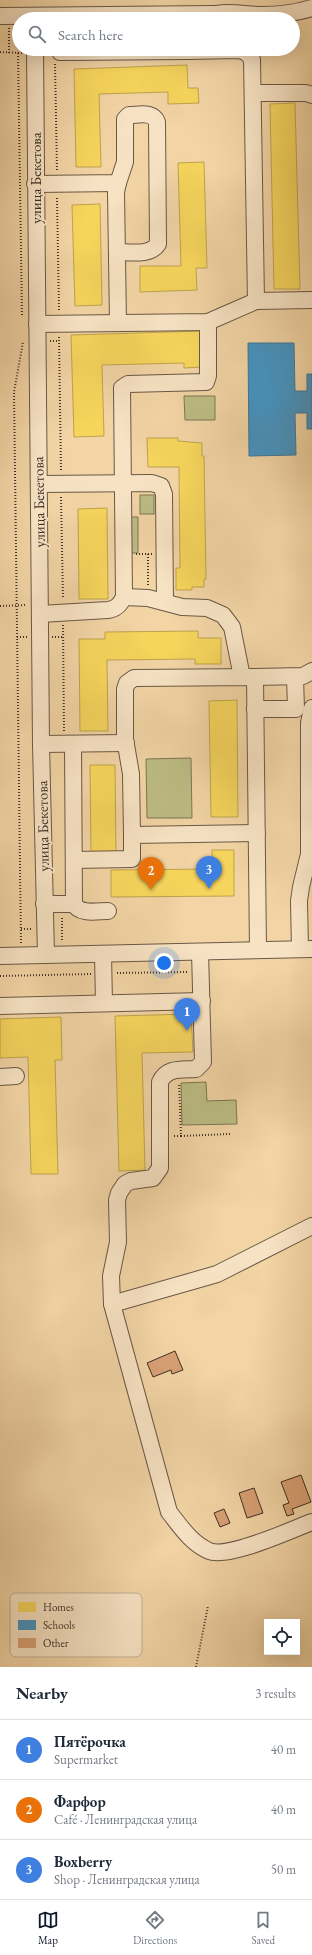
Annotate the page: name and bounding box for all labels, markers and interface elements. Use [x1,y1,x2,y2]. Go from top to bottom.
search box [12,12,300,56]
icon: search [26,23,48,45]
text: Search here [58,25,123,44]
street label: улица Бекетова [26,132,45,224]
street label: улица Бекетова [28,456,49,548]
street label: улица Бекетова [32,780,53,872]
pin: 3 [196,856,222,889]
pin: 2 [138,857,164,890]
your location [154,953,174,973]
pin: 1 [174,998,200,1031]
legend [10,1593,142,1657]
text: Homes [43,1600,74,1614]
text: Schools [43,1618,76,1632]
map controls [264,1619,300,1655]
button: locate [264,1619,300,1655]
text: Other [43,1636,69,1650]
text: Nearby [16,1682,68,1704]
text: 3 results [255,1685,296,1702]
text: Пятёрочка [54,1732,126,1751]
text: 1 [26,1741,32,1758]
text: 40 m [271,1741,296,1758]
text: Supermarket [54,1751,118,1768]
text: Фарфор [54,1792,106,1811]
text: 2 [26,1801,32,1818]
text: 40 m [271,1801,296,1818]
text: Café · Ленинградская улица [54,1811,197,1828]
text: Boxberry [54,1852,112,1871]
text: 3 [26,1861,32,1878]
text: 50 m [271,1861,296,1878]
text: Shop · Ленинградская улица [54,1871,200,1888]
tab: Map [37,1909,59,1947]
tab: Directions [133,1909,177,1947]
tab: Saved [251,1909,275,1947]

